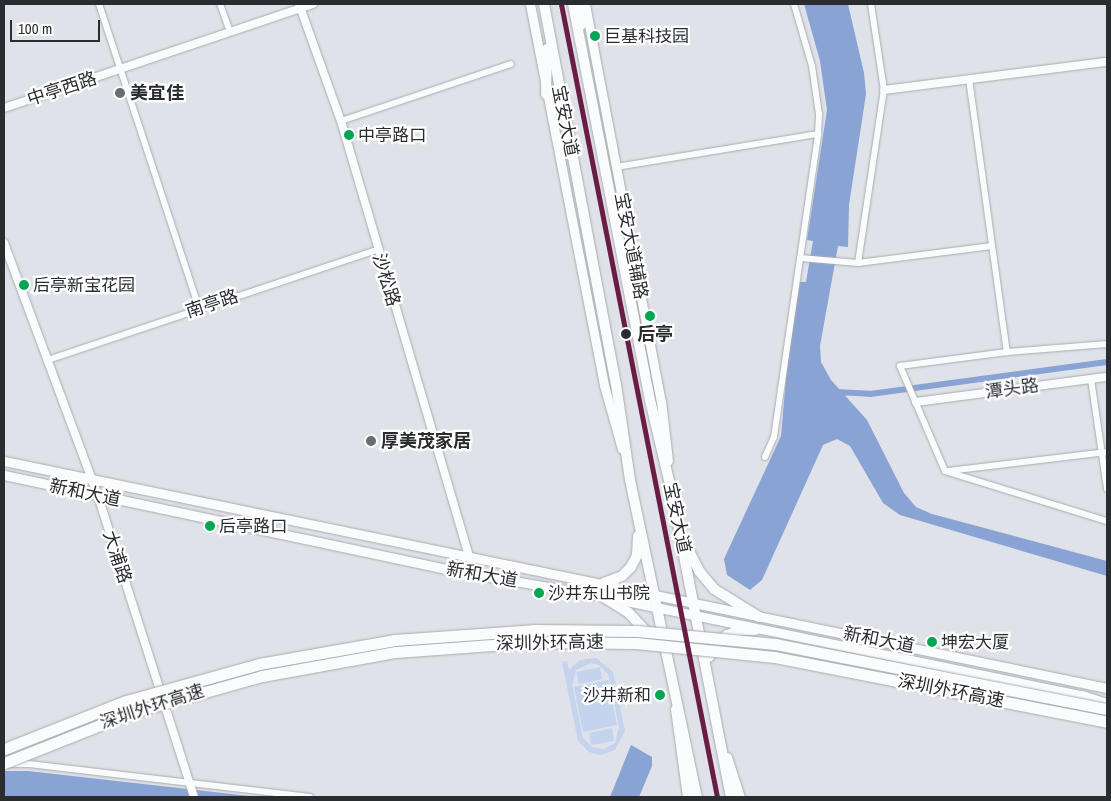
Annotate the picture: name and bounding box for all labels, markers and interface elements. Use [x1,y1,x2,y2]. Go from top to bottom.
scale bar [12,10,102,42]
text: 100 m [18,18,52,39]
place label: 巨基科技园 [604,26,689,46]
marker: 巨基科技园 [590,31,600,41]
street label: 中亭西路 [24,68,100,110]
place label: 美宜佳 [130,82,184,104]
street label: 宝安大道 [548,84,582,158]
marker: 美宜佳 [114,87,126,99]
place label: 中亭路口 [358,125,426,145]
marker: 中亭路口 [344,130,354,140]
street label: 宝安大道辅路 [610,191,652,301]
street label: 沙松路 [368,251,404,309]
place label: 后亭新宝花园 [33,275,135,295]
marker: 后亭新宝花园 [19,280,29,290]
street label: 南亭路 [183,285,241,323]
unlabelled marker [645,311,655,321]
place label: 后亭 [637,323,673,345]
marker: 后亭 [619,327,633,341]
street label: 潭头路 [984,375,1040,403]
place label: 厚美茂家居 [381,430,471,452]
marker: 厚美茂家居 [365,435,377,447]
street label: 新和大道 [48,475,122,511]
street label: 宝安大道 [659,481,695,555]
place label: 后亭路口 [219,516,287,536]
marker: 后亭路口 [205,521,215,531]
street label: 大浦路 [98,528,136,586]
street label: 新和大道 [445,558,519,592]
place label: 沙井东山书院 [548,583,650,603]
marker: 沙井东山书院 [534,588,544,598]
street label: 新和大道 [842,623,916,657]
street label: 深圳外环高速 [496,631,604,655]
place label: 坤宏大厦 [941,632,1009,652]
marker: 坤宏大厦 [927,637,937,647]
street label: 深圳外环高速 [896,670,1006,712]
street label: 深圳外环高速 [97,680,207,734]
place label: 沙井新和 [583,685,651,705]
marker: 沙井新和 [655,690,665,700]

